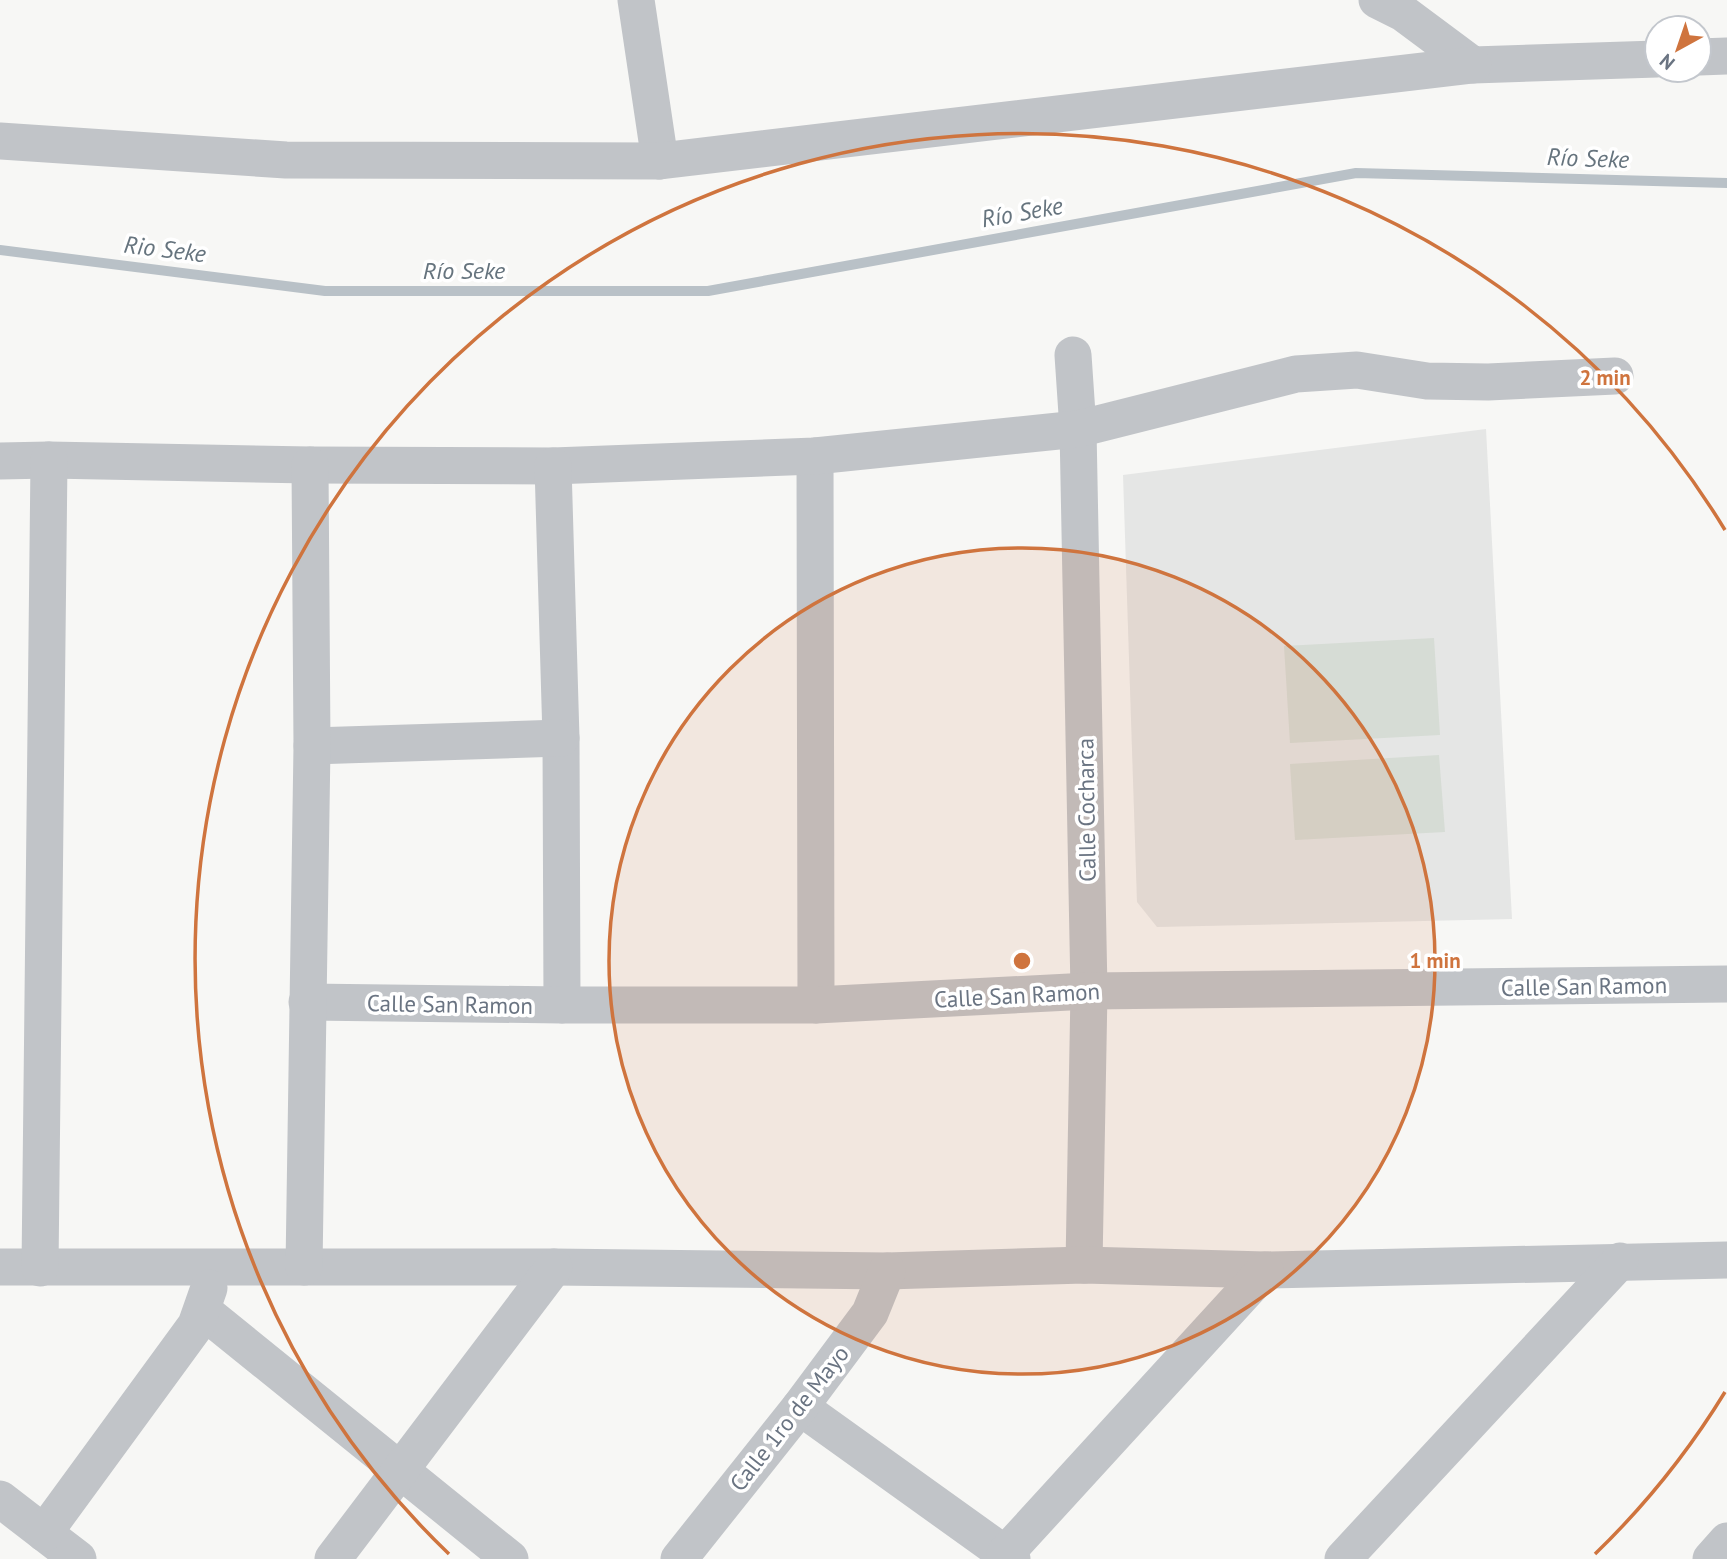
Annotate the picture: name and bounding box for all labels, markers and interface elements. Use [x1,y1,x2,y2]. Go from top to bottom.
north arrow [1643,14,1713,84]
text: N [1655,49,1680,75]
water label: Río Seke [1546,141,1630,175]
water label: Río Seke [979,190,1065,234]
water label: Rio Seke [122,229,208,269]
water label: Río Seke [423,255,505,286]
text: 2 min [1579,364,1631,391]
street label: Calle Cocharca [1070,738,1102,882]
text: 1 min [1409,947,1461,974]
centre of rings [1010,949,1034,973]
street label: Calle San Ramon [1501,970,1667,1002]
street label: Calle San Ramon [933,976,1101,1014]
street label: Calle San Ramon [367,988,533,1020]
street label: Calle 1ro de Mayo [723,1339,855,1497]

